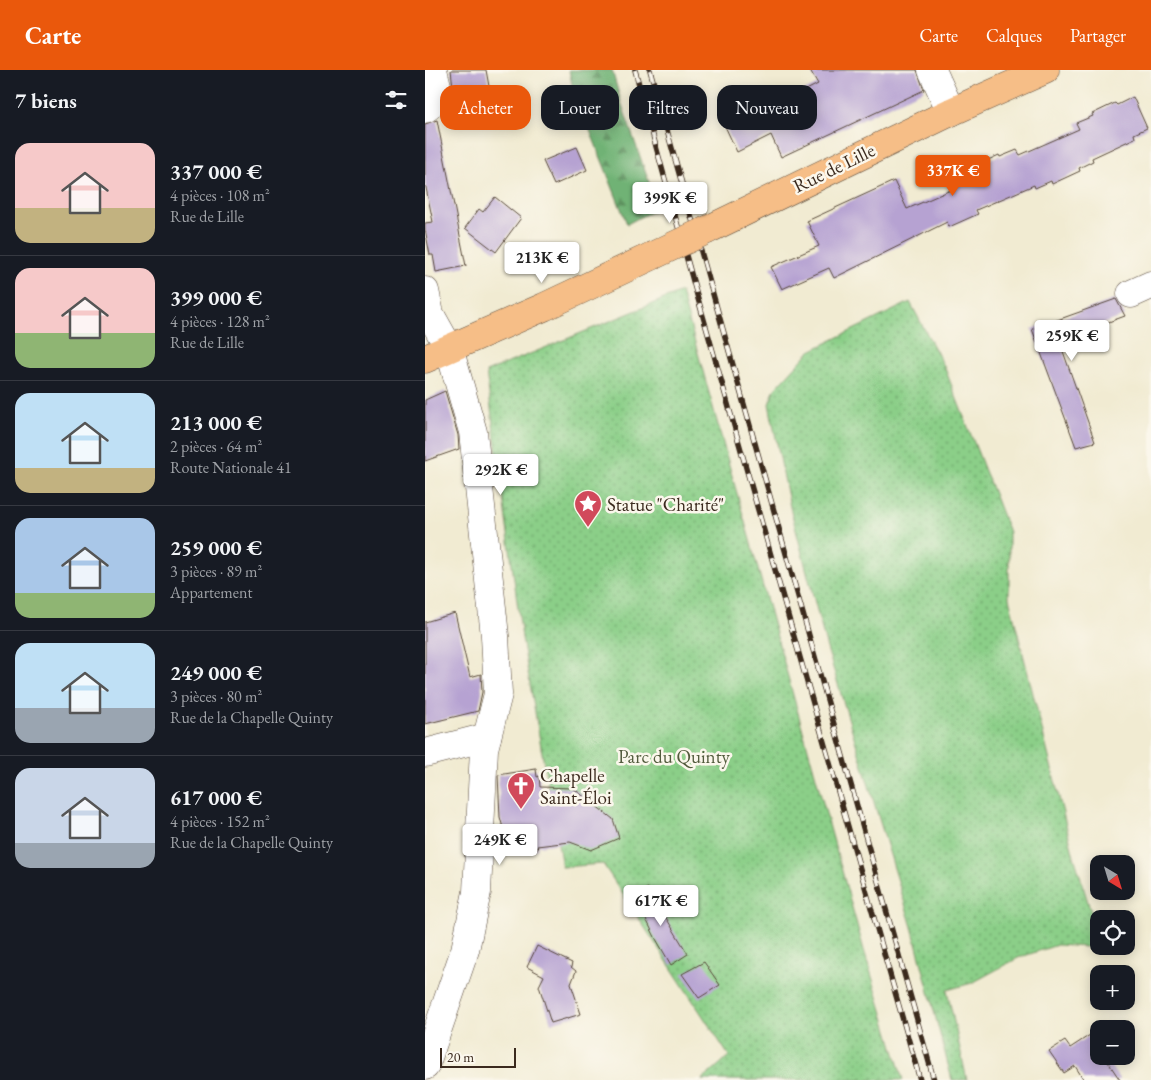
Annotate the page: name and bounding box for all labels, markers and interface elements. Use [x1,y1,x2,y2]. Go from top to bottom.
text: Carte [25,20,81,51]
text: Carte [919,24,958,47]
text: Calques [986,24,1042,47]
text: Partager [1070,24,1126,47]
chip: Acheter [440,85,531,130]
chip: Louer [541,85,619,130]
chip: Filtres [629,85,707,130]
chip: Nouveau [717,85,817,130]
icon: filters [382,86,410,114]
text: 7 biens [15,87,77,114]
street label: Rue de Lille [789,138,879,198]
pin: 337K € [912,154,994,197]
text: 337 000 € [170,158,262,185]
text: 337K € [926,160,980,181]
icon: home [55,163,115,223]
pin: 399K € [629,182,711,224]
text: 4 pièces · 108 m² [170,185,270,206]
text: 399K € [643,187,697,208]
text: Rue de Lille [170,206,244,227]
pin: 213K € [501,242,583,284]
text: 213K € [515,247,569,268]
text: 399 000 € [170,284,262,311]
icon: home [55,288,115,348]
text: 4 pièces · 128 m² [170,311,270,332]
pin: 259K € [1031,320,1113,362]
text: 259K € [1045,325,1099,346]
text: Rue de Lille [170,332,244,353]
text: 213 000 € [170,409,262,436]
icon: home [55,413,115,473]
text: 2 pièces · 64 m² [170,436,262,457]
pin: 292K € [460,454,542,496]
text: Route Nationale 41 [170,457,292,478]
text: 292K € [474,459,528,480]
place icon: Statue "Charité" [573,489,603,528]
place label: Statue "Charité" [607,492,724,517]
text: 259 000 € [170,534,262,561]
icon: home [55,538,115,598]
text: 3 pièces · 89 m² [170,561,262,582]
text: Appartement [170,582,253,603]
text: 249 000 € [170,659,262,686]
icon: home [55,663,115,723]
text: 3 pièces · 80 m² [170,686,262,707]
text: Rue de la Chapelle Quinty [170,707,333,728]
park label: Parc du Quinty [618,744,731,769]
place label: Chapelle Saint-Éloi [540,763,612,810]
church icon: Chapelle Saint-Éloi [506,771,536,810]
text: 617 000 € [170,784,262,811]
icon: home [55,788,115,848]
text: 4 pièces · 152 m² [170,811,270,832]
pin: 249K € [459,824,541,866]
text: 249K € [473,829,527,850]
text: Rue de la Chapelle Quinty [170,832,333,853]
north arrow [1090,855,1135,900]
map controls [1090,855,1135,1065]
pin: 617K € [620,884,702,927]
text: 617K € [634,890,688,911]
button: locate [1090,910,1135,955]
button: + [1090,965,1135,1010]
button: − [1090,1020,1135,1065]
scale bar [440,1045,516,1068]
text: 20 m [447,1048,474,1066]

